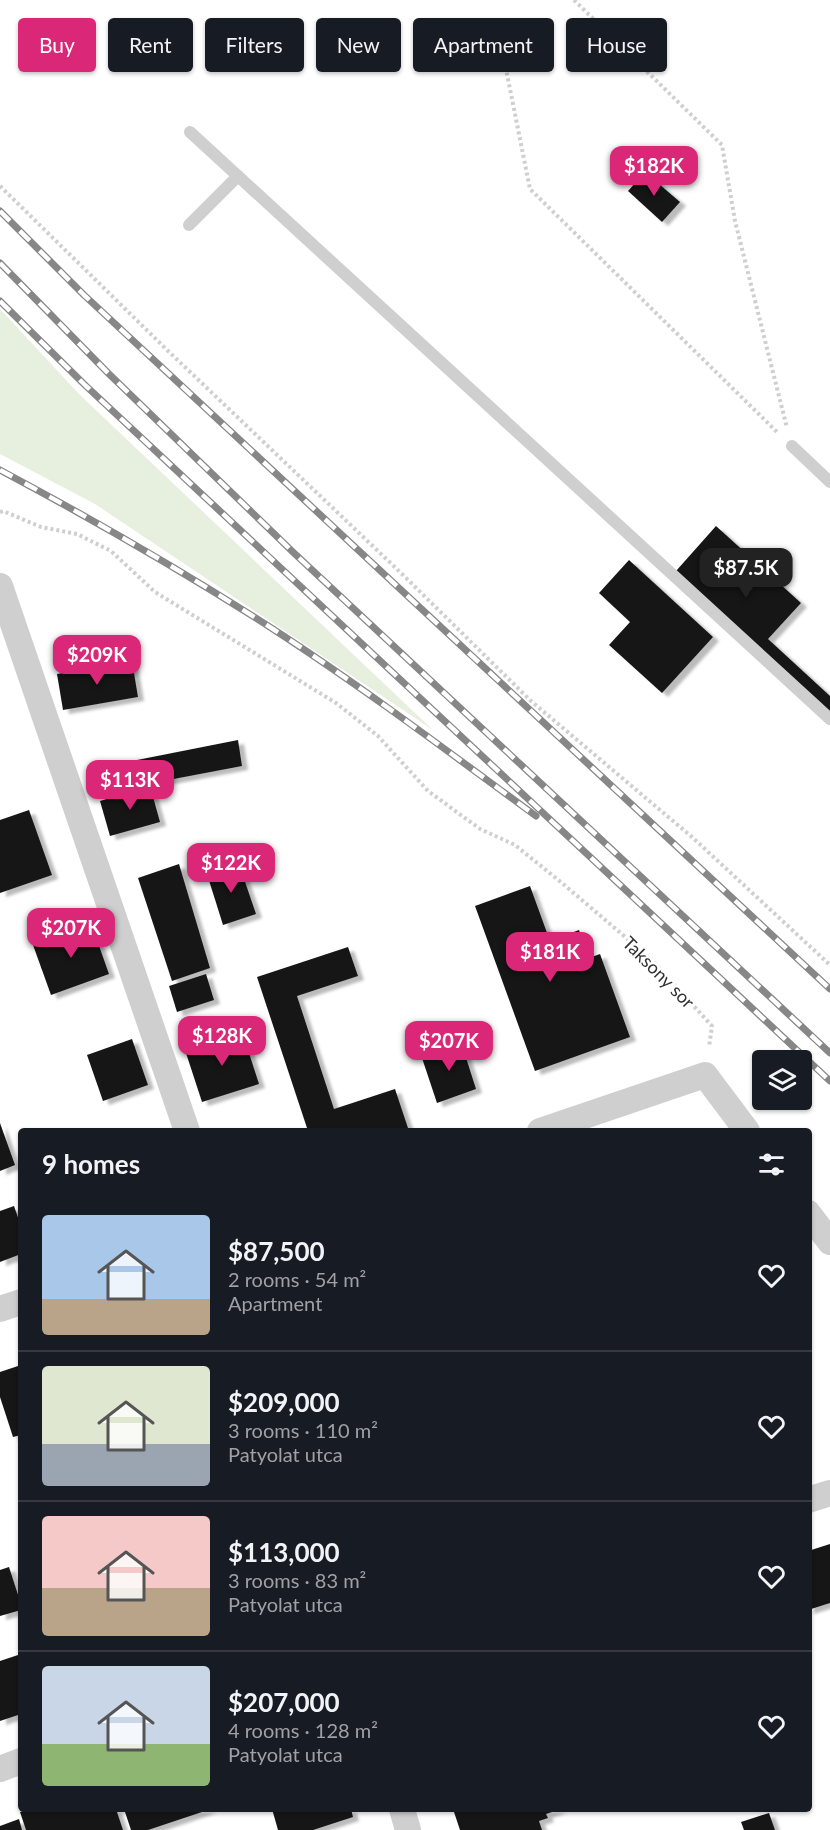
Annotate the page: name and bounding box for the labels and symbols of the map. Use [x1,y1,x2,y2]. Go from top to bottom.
pin: $182K [612,146,696,197]
pin: $87.5K [697,548,795,599]
pin: $209K [55,635,139,686]
pin: $113K [88,760,172,811]
pin: $122K [189,843,273,894]
pin: $207K [29,908,113,959]
pin: $181K [508,932,592,983]
street label: Taksony sor [619,932,700,1013]
pin: $128K [180,1016,264,1067]
pin: $207K [407,1021,491,1072]

